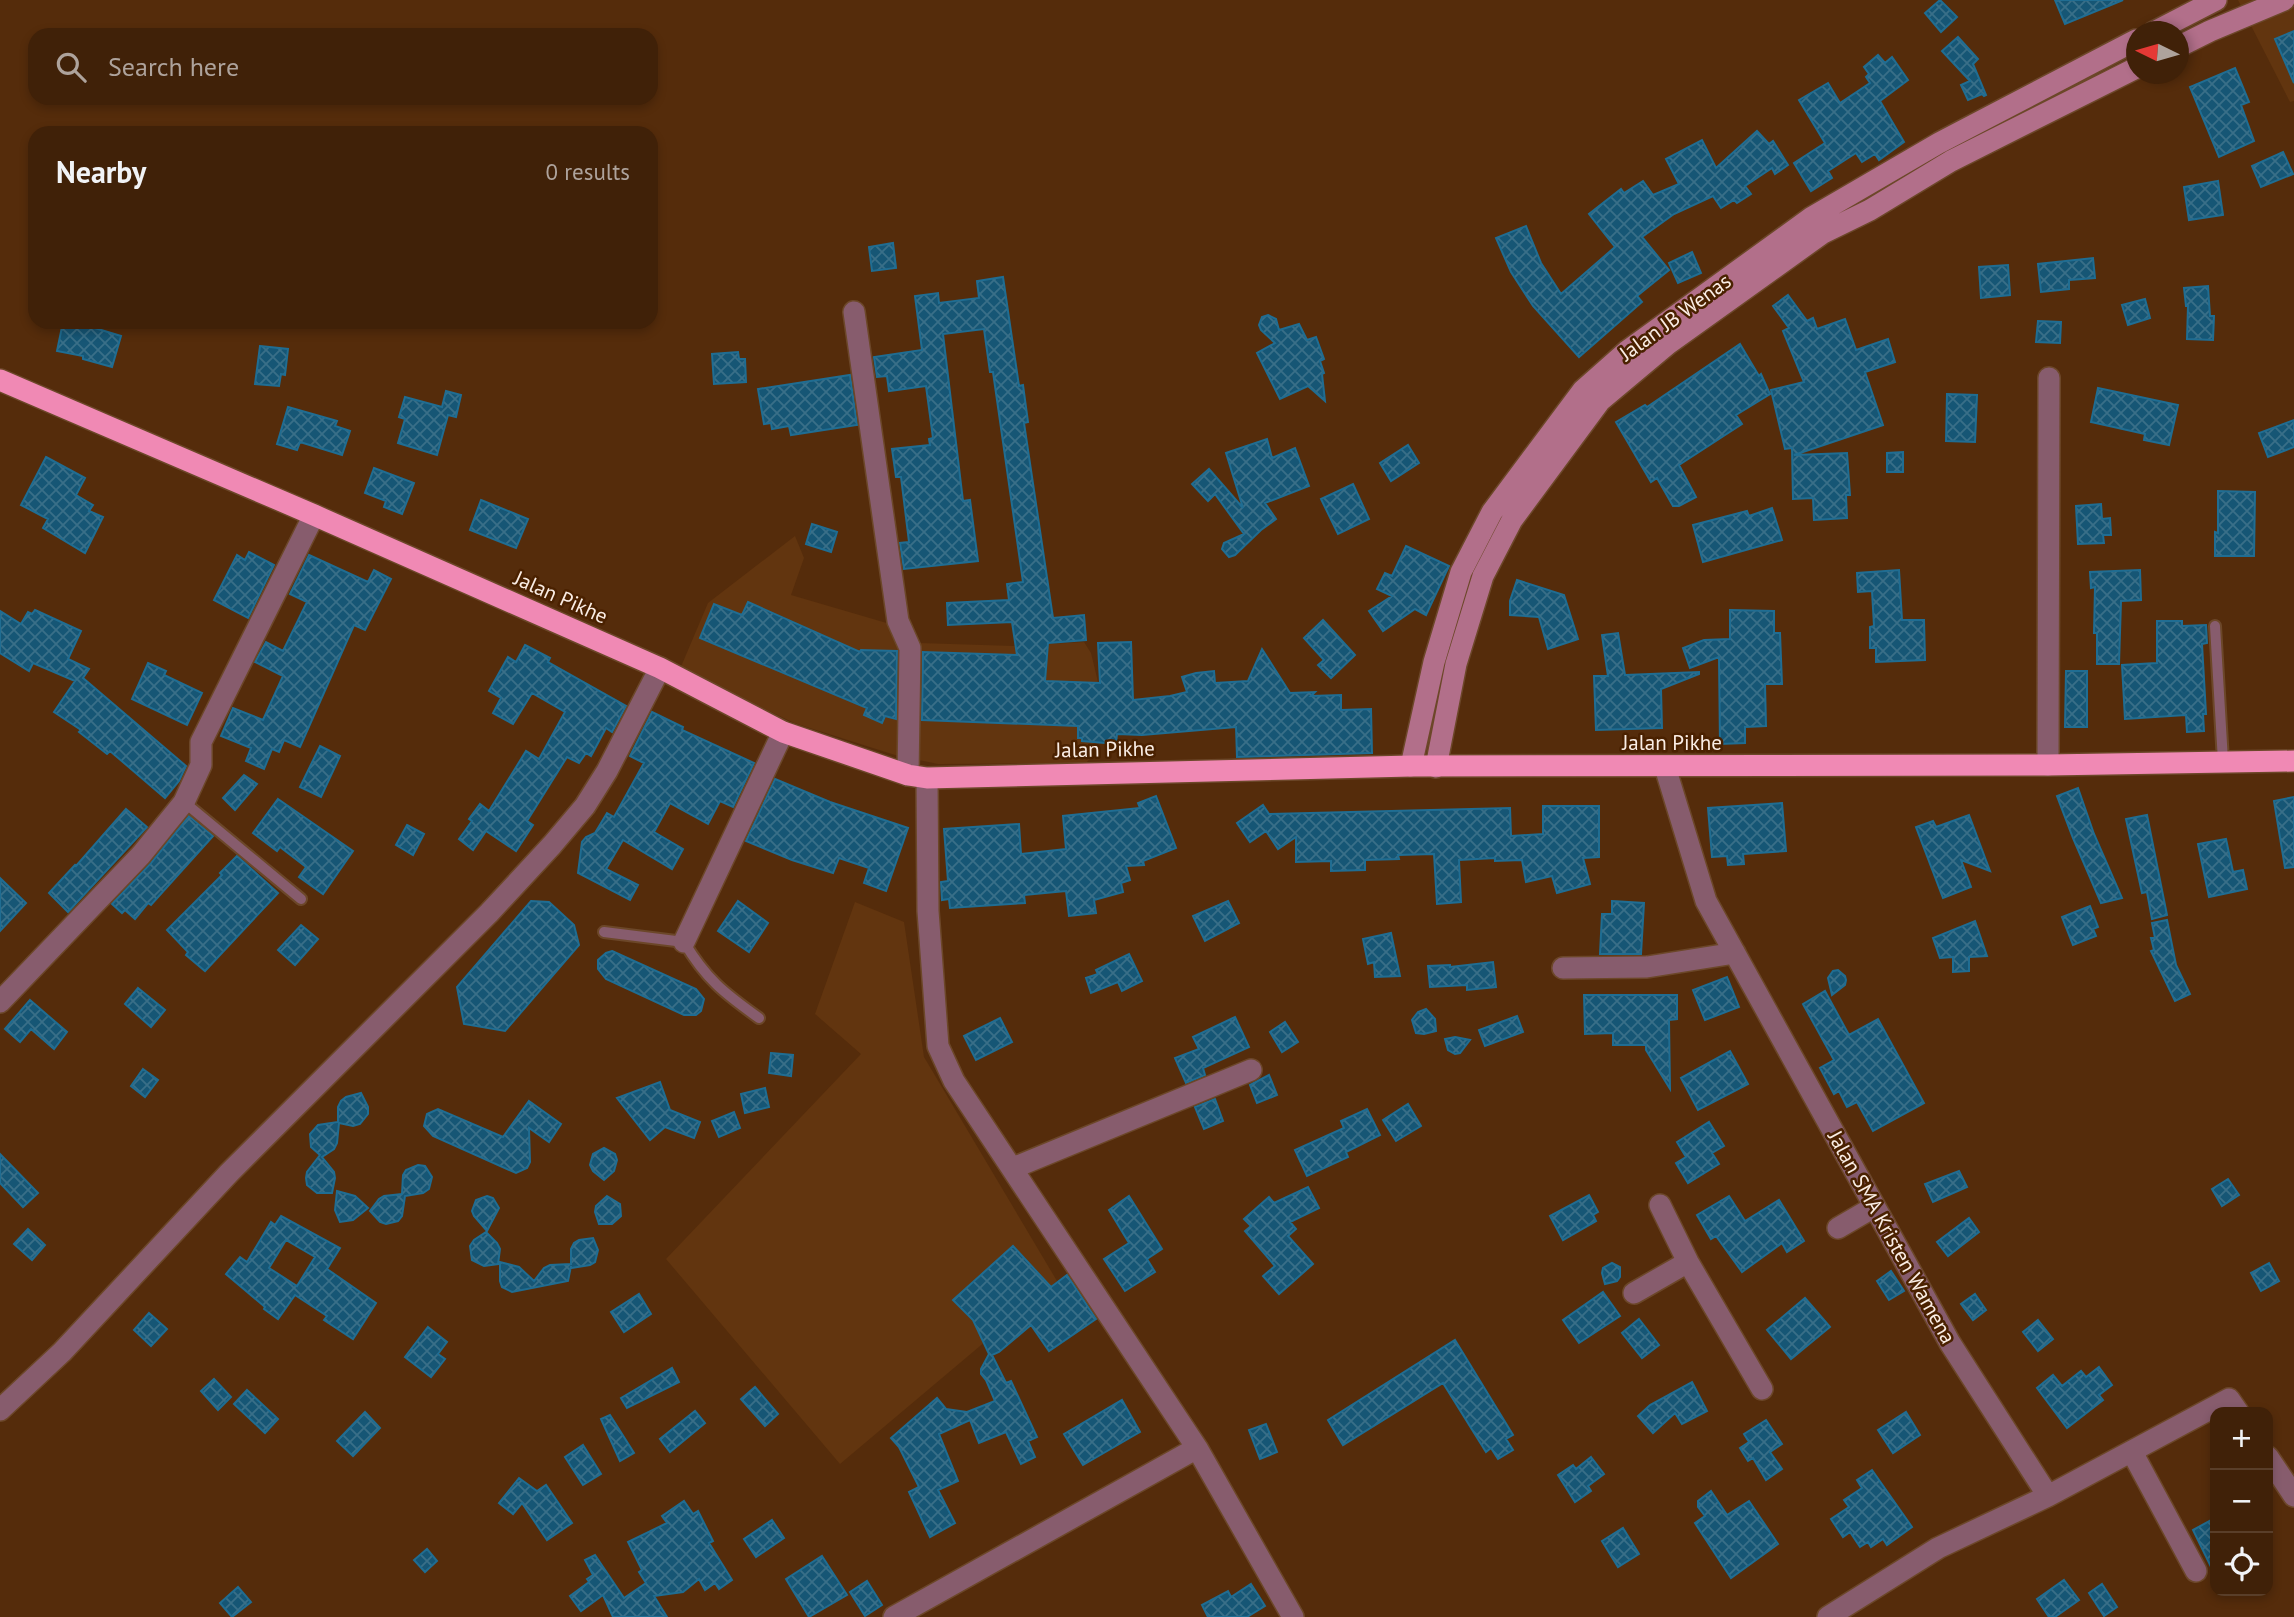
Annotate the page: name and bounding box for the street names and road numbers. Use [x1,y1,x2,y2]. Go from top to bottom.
street label: Jalan JB Wenas [1613,267,1736,367]
street label: Jalan Pikhe [509,564,612,630]
street label: Jalan Pikhe [1621,729,1722,756]
street label: Jalan Pikhe [1054,735,1155,763]
street label: Jalan SMA Kristen Wamena [1822,1125,1962,1348]

